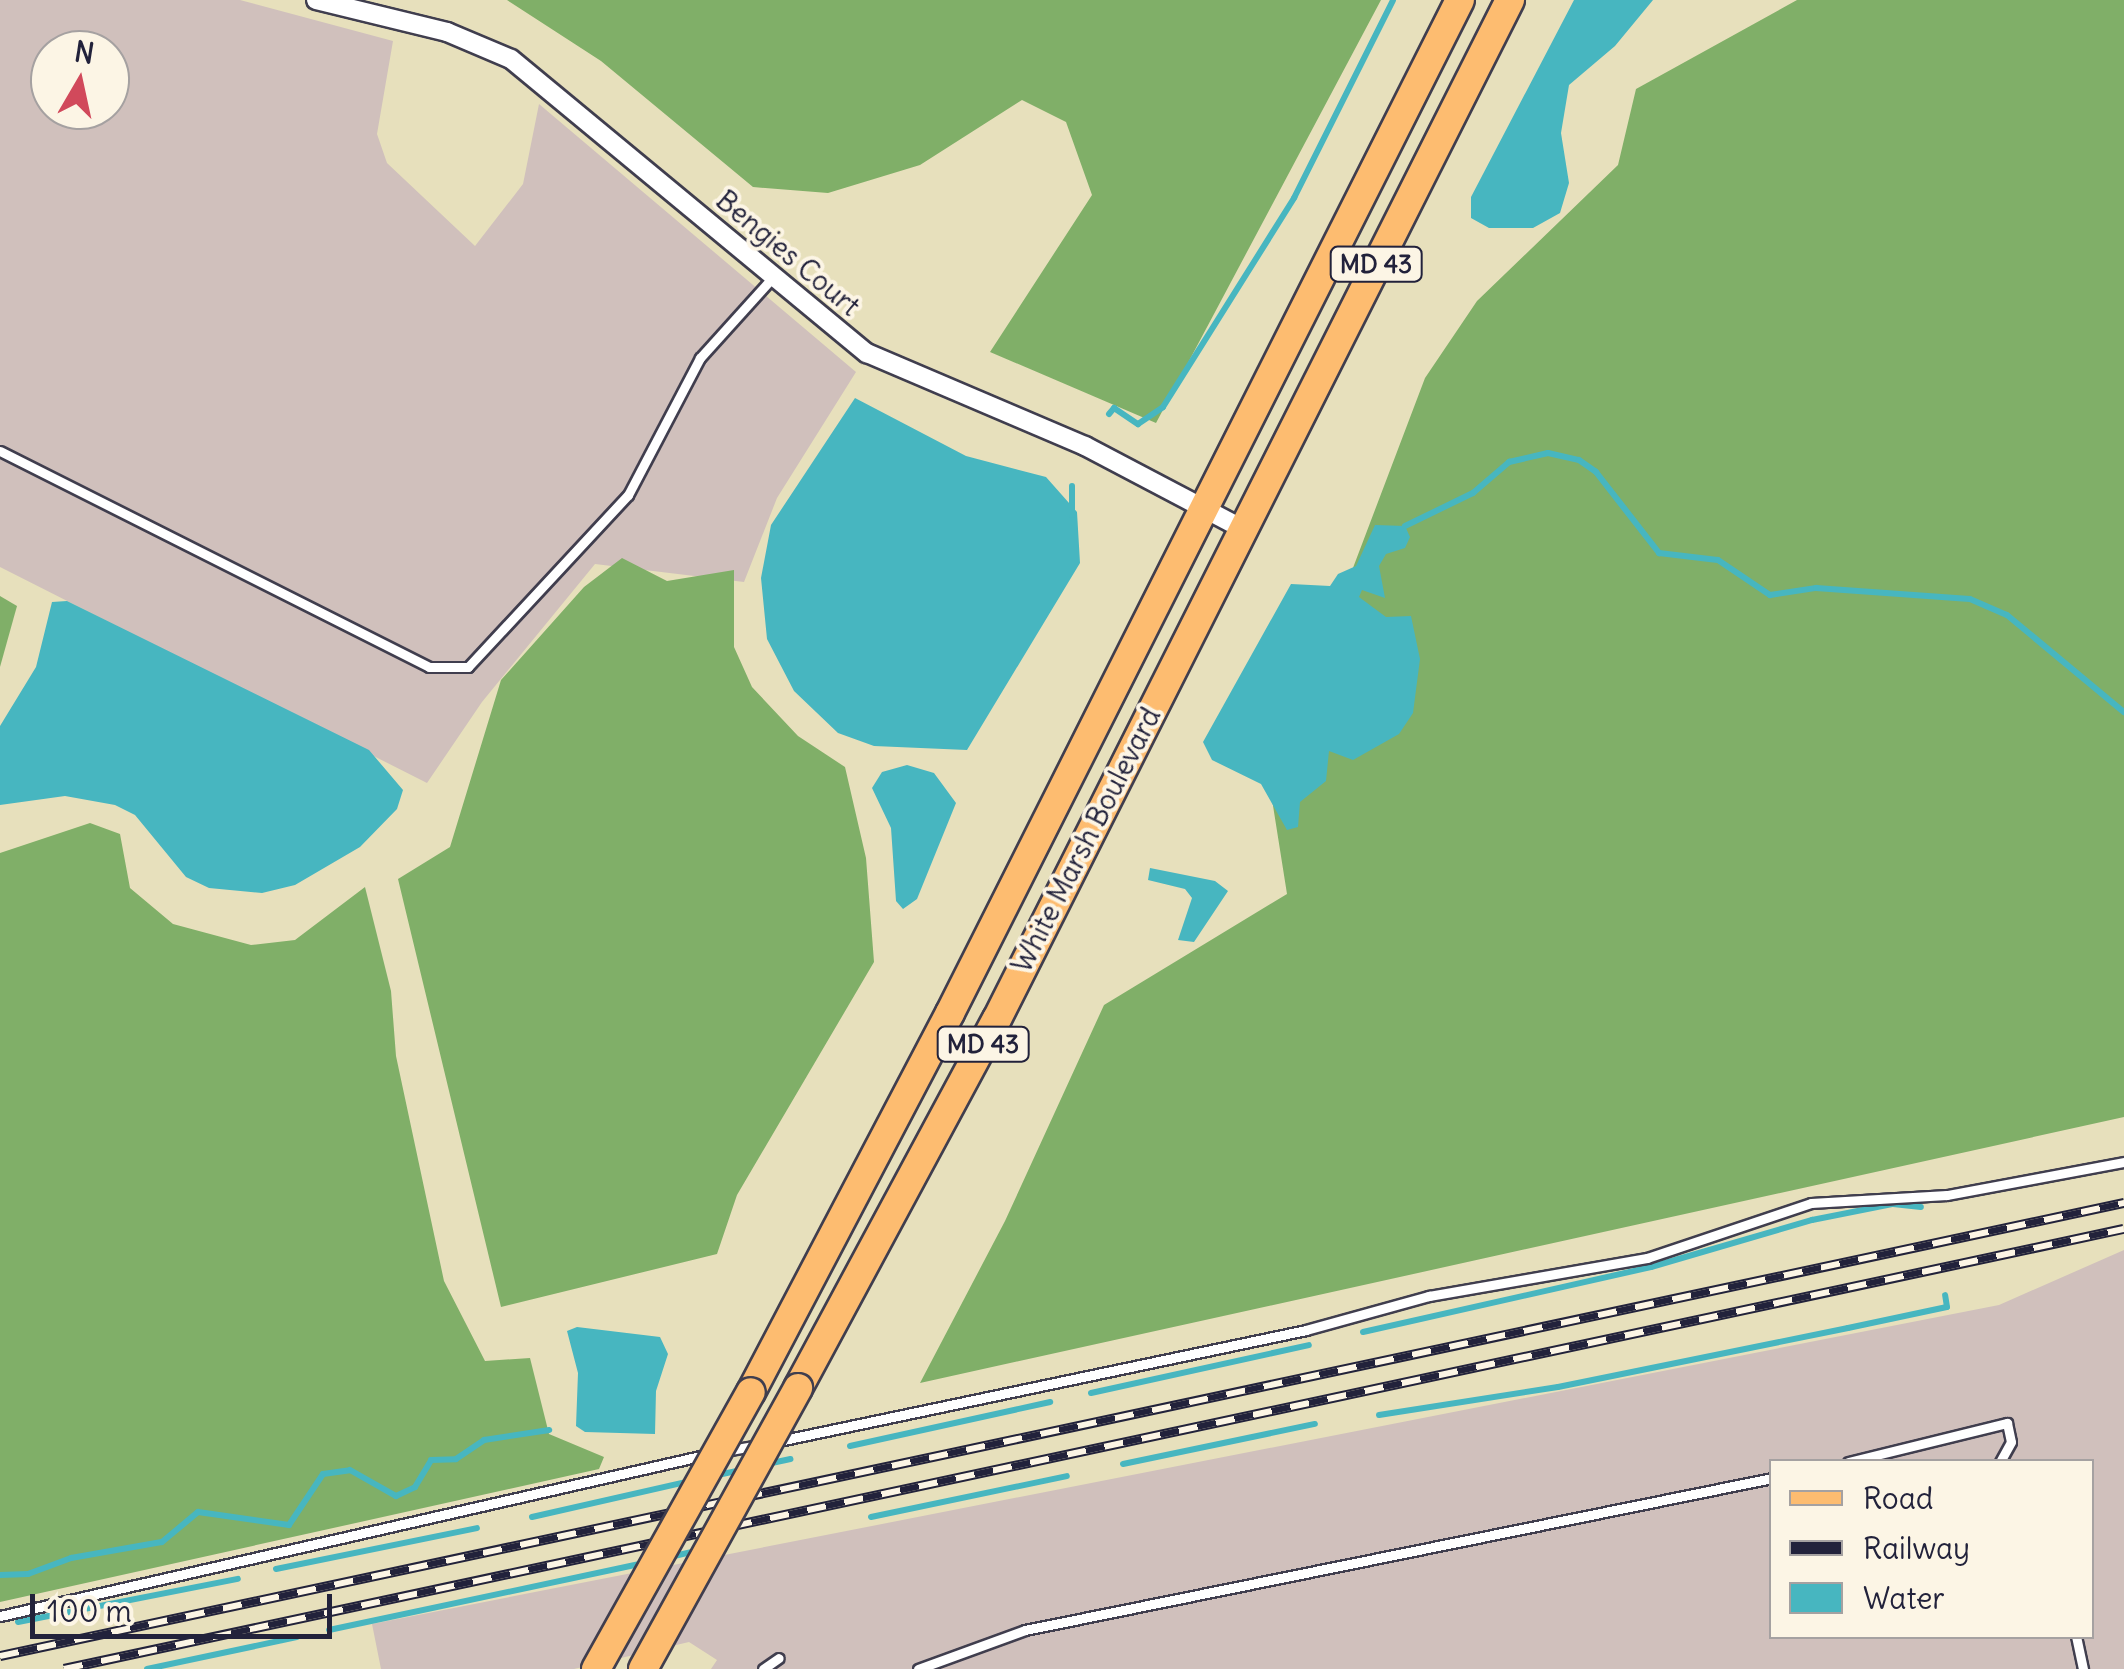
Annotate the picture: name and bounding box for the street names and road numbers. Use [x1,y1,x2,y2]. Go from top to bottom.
street label: Bengies Court [709,183,867,323]
road number: MD 43 [1328,244,1424,284]
street label: White Marsh Boulevard [1005,702,1167,978]
road number: MD 43 [936,1024,1030,1064]

